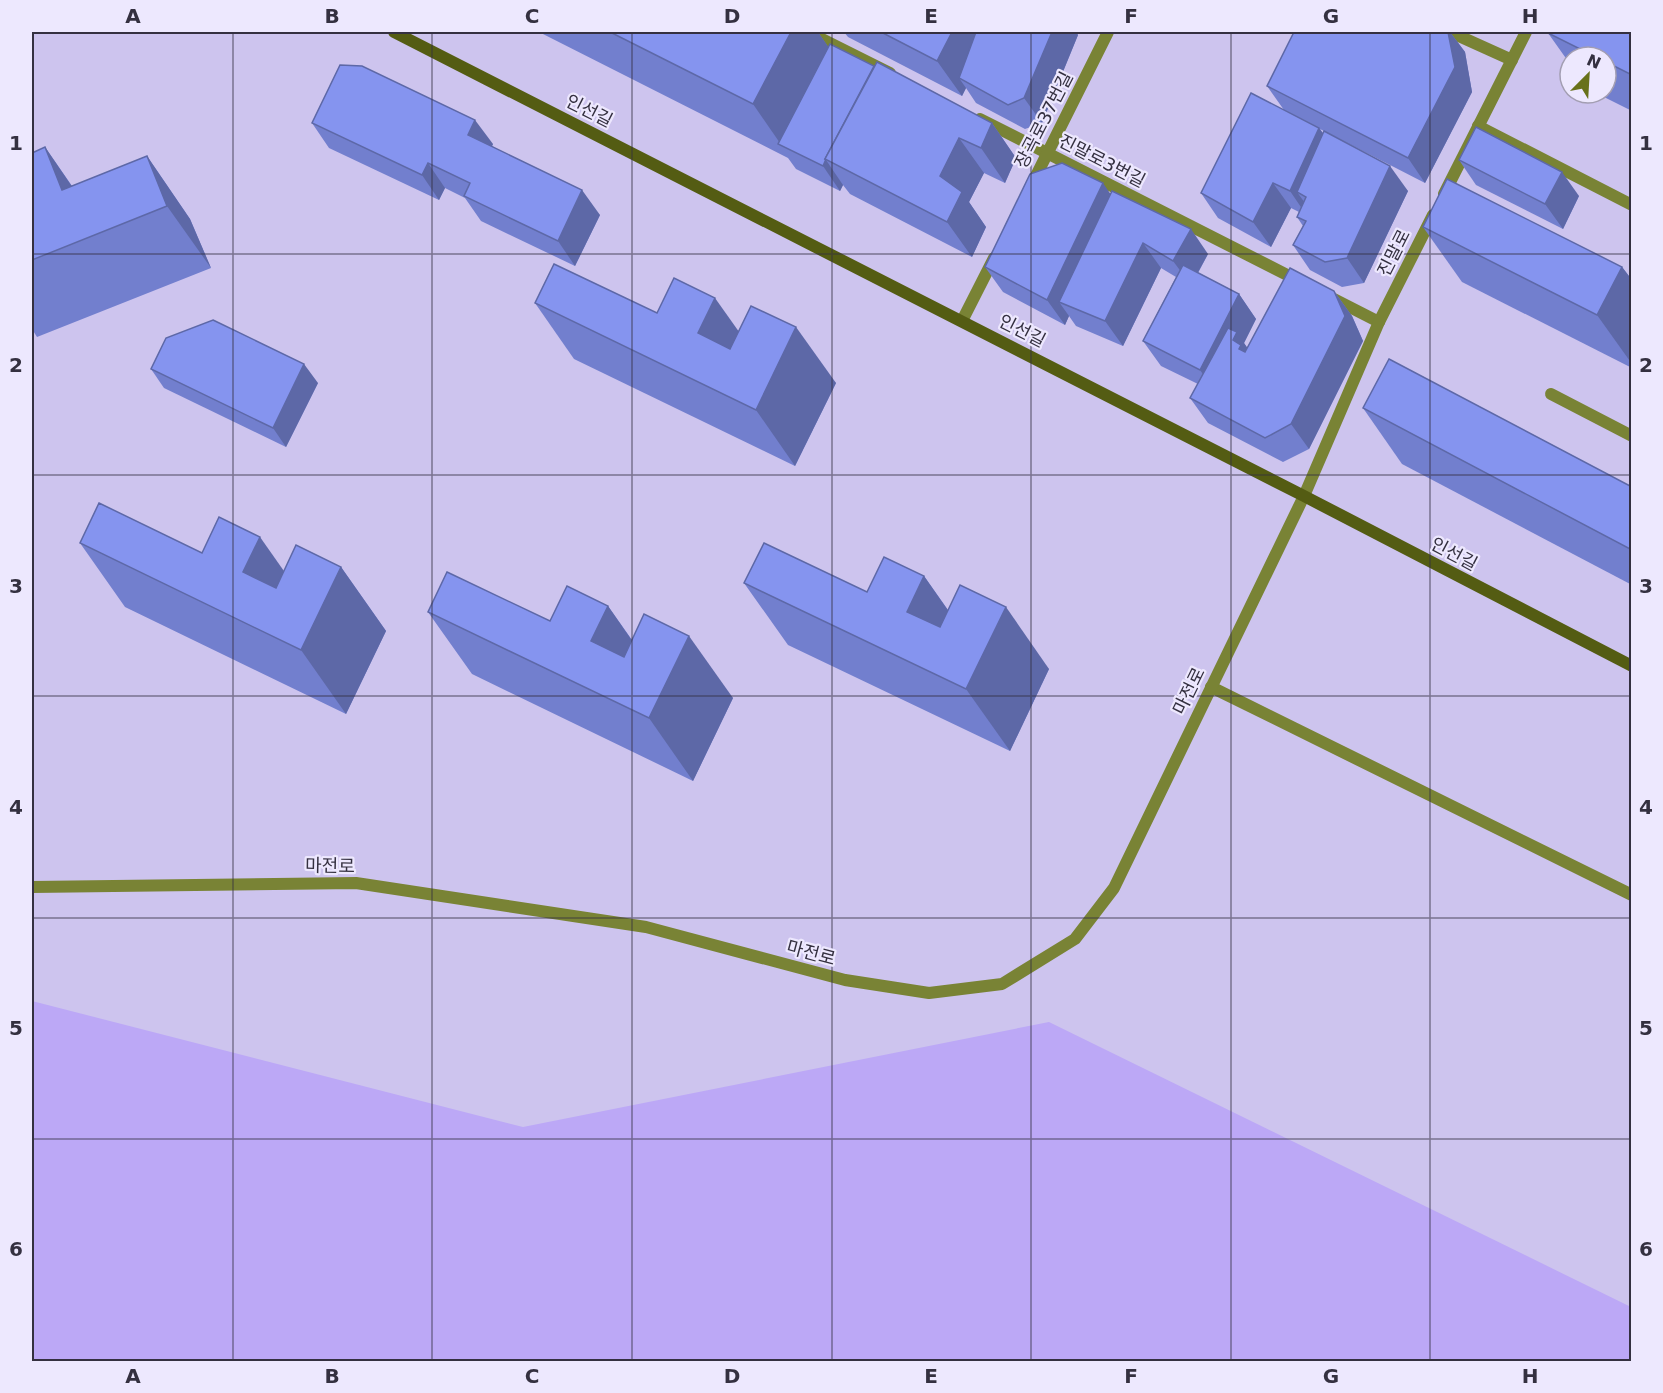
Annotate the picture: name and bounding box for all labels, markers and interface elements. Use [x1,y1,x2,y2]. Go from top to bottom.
text: A [125,4,141,28]
text: B [324,4,340,28]
text: C [525,4,539,28]
text: D [724,4,740,28]
text: E [924,4,938,28]
text: F [1124,4,1138,28]
text: G [1323,4,1339,28]
text: H [1522,4,1538,28]
north arrow [1558,45,1618,105]
text: N [1584,50,1604,73]
street label: 장곡로37번길 [1010,68,1077,172]
street label: 인선길 [562,90,616,131]
street label: 진말로3번길 [1055,130,1149,191]
text: 1 [9,131,23,155]
text: 1 [1639,131,1653,155]
street label: 진말로 [1373,226,1414,280]
street label: 인선길 [995,310,1049,351]
text: 2 [9,353,23,377]
text: 2 [1639,353,1653,377]
street label: 인선길 [1427,533,1481,574]
text: 3 [9,574,23,598]
text: 3 [1639,574,1653,598]
street label: 마전로 [1168,664,1209,718]
text: 4 [9,795,23,819]
text: 4 [1639,795,1653,819]
street label: 마전로 [305,855,355,876]
street label: 마전로 [784,936,838,969]
text: 5 [9,1016,23,1040]
text: 5 [1639,1016,1653,1040]
text: 6 [9,1237,23,1261]
text: 6 [1639,1237,1653,1261]
text: A [125,1364,141,1388]
text: B [324,1364,340,1388]
text: C [525,1364,539,1388]
text: D [724,1364,740,1388]
text: E [924,1364,938,1388]
text: F [1124,1364,1138,1388]
text: G [1323,1364,1339,1388]
text: H [1522,1364,1538,1388]

